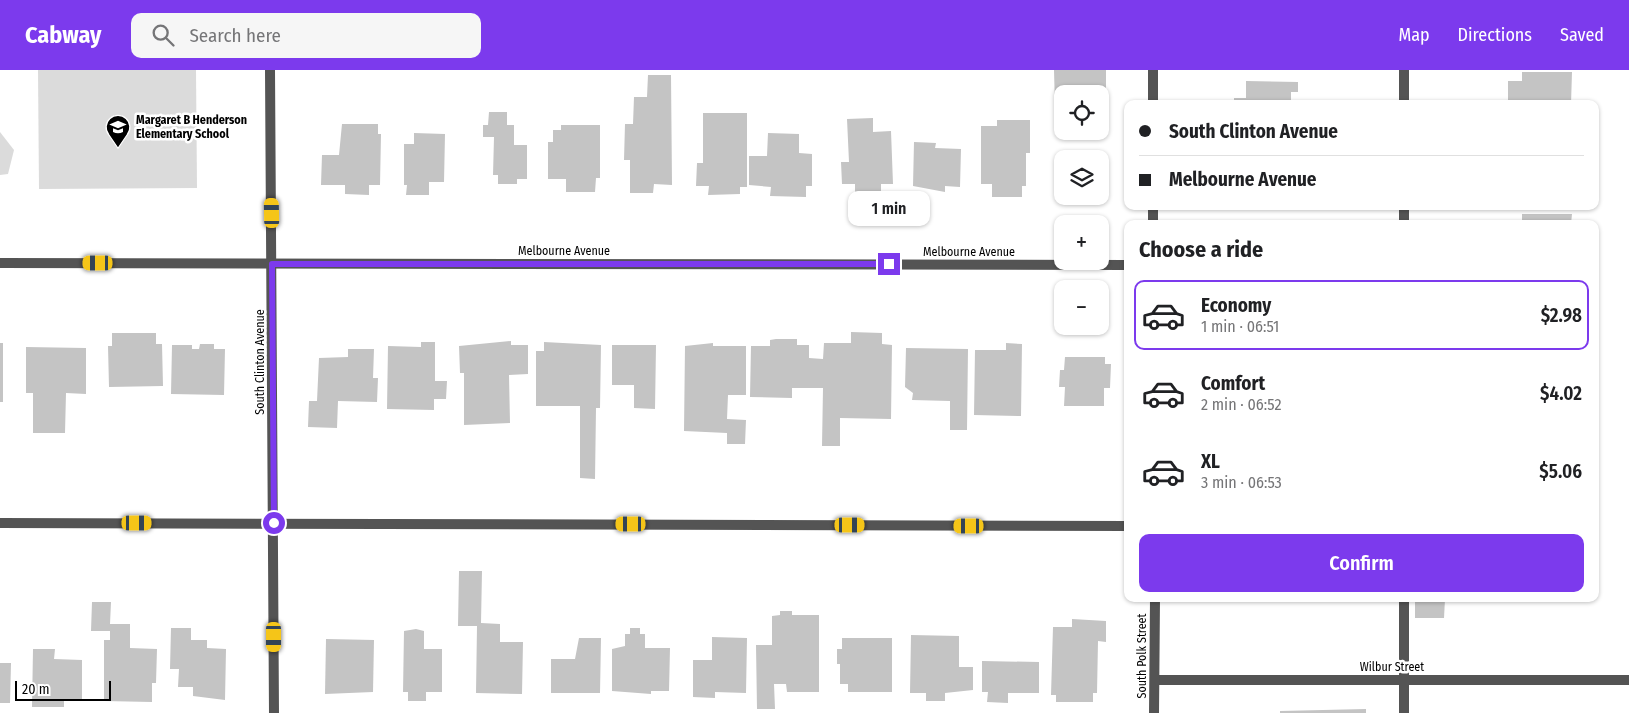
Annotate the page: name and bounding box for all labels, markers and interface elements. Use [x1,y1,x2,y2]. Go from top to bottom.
search box [131,13,481,58]
text: Cabway [25,21,101,49]
icon: search [149,21,177,49]
text: Search here [189,24,281,47]
text: Map [1398,24,1430,46]
text: Directions [1458,24,1532,46]
text: Saved [1560,24,1604,46]
map controls [1054,85,1109,335]
button: locate [1054,85,1109,140]
place label: Margaret B Henderson Elementary School [136,113,247,141]
school or university icon: Margaret B Henderson Elementary School [105,114,131,148]
text: South Clinton Avenue [1169,120,1338,143]
button: layers [1054,150,1109,205]
text: Melbourne Avenue [1169,168,1317,191]
callout: 1 min [848,191,930,226]
car [264,198,279,228]
text: 1 min [872,199,906,218]
button: + [1054,215,1109,270]
text: Choose a ride [1139,236,1263,263]
street label: Melbourne Avenue [518,244,610,258]
street label: Melbourne Avenue [923,245,1015,259]
route end [878,253,900,275]
car [83,256,113,271]
button: − [1054,280,1109,335]
icon: car [1141,293,1186,338]
text: Economy [1201,294,1271,317]
text: $2.98 [1541,304,1582,327]
street label: South Clinton Avenue [253,309,267,415]
text: 1 min · 06:51 [1201,317,1279,336]
icon: car [1141,371,1186,416]
text: Comfort [1201,372,1265,395]
text: $4.02 [1540,382,1582,405]
text: 2 min · 06:52 [1201,395,1281,414]
icon: car [1141,449,1186,494]
text: XL [1201,450,1220,473]
text: $5.06 [1539,460,1582,483]
text: 3 min · 06:53 [1201,473,1282,492]
route start [263,512,285,534]
car [122,516,152,531]
car [616,517,646,532]
car [835,518,865,533]
car [954,519,984,534]
button: Confirm [1139,534,1584,592]
street label: South Polk Street [1135,613,1149,698]
car [266,622,281,652]
street label: Wilbur Street [1360,660,1424,674]
scale bar [15,678,111,701]
text: 20 m [22,681,50,698]

